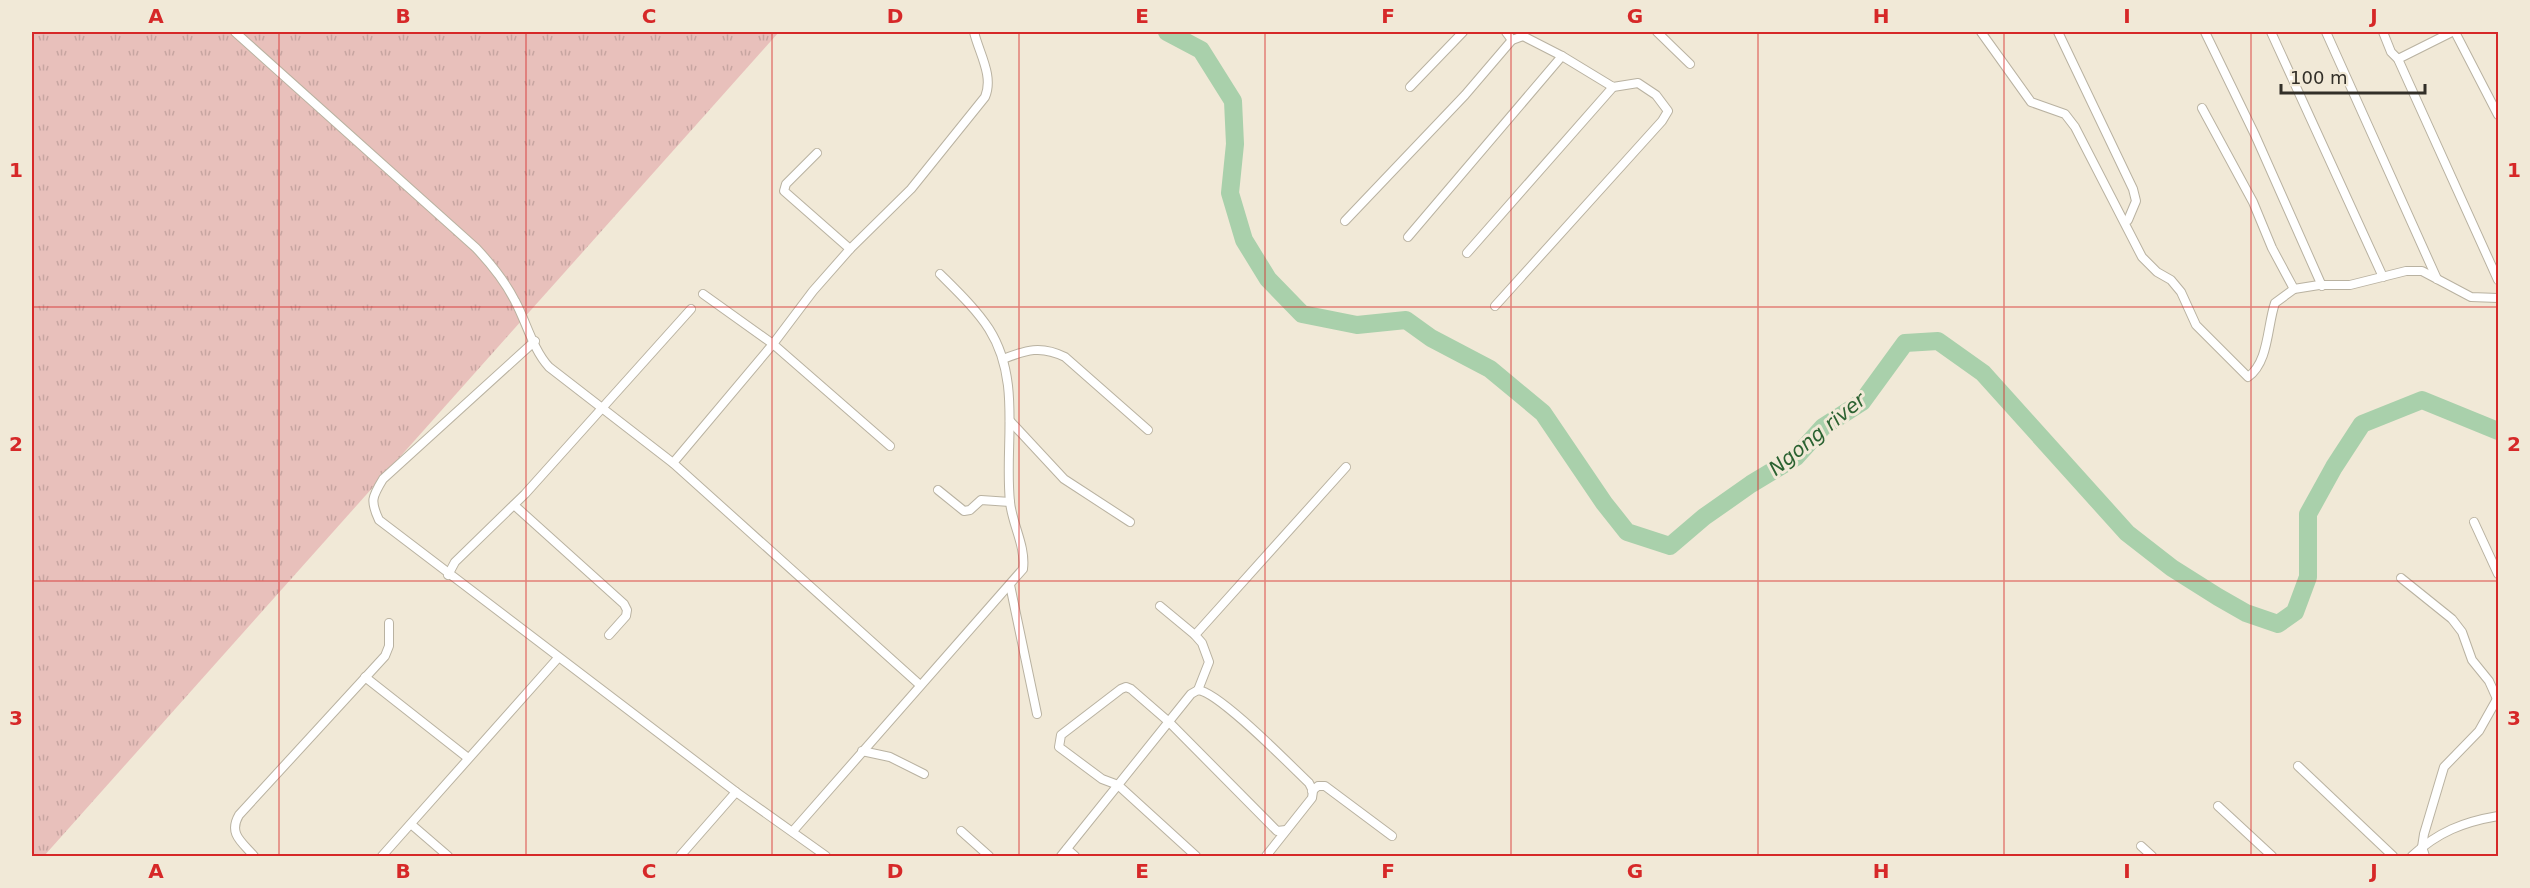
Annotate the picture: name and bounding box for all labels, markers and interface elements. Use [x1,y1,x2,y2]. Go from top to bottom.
text: A [148,4,164,28]
text: B [395,4,411,28]
text: C [642,4,656,28]
text: D [887,4,903,28]
text: E [1135,4,1149,28]
text: F [1381,4,1395,28]
text: G [1627,4,1643,28]
text: H [1873,4,1889,28]
text: I [2123,4,2131,28]
text: J [2368,4,2378,28]
scale bar [2281,57,2425,95]
text: 100 m [2290,67,2348,88]
text: 1 [9,158,23,182]
text: 1 [2507,158,2521,182]
water label: Ngong river [1764,387,1872,480]
text: 2 [9,432,23,456]
text: 2 [2507,432,2521,456]
text: 3 [9,706,23,730]
text: 3 [2507,706,2521,730]
text: A [148,859,164,883]
text: B [395,859,411,883]
text: C [642,859,656,883]
text: D [887,859,903,883]
text: E [1135,859,1149,883]
text: F [1381,859,1395,883]
text: G [1627,859,1643,883]
text: H [1873,859,1889,883]
text: I [2123,859,2131,883]
text: J [2368,859,2378,883]

